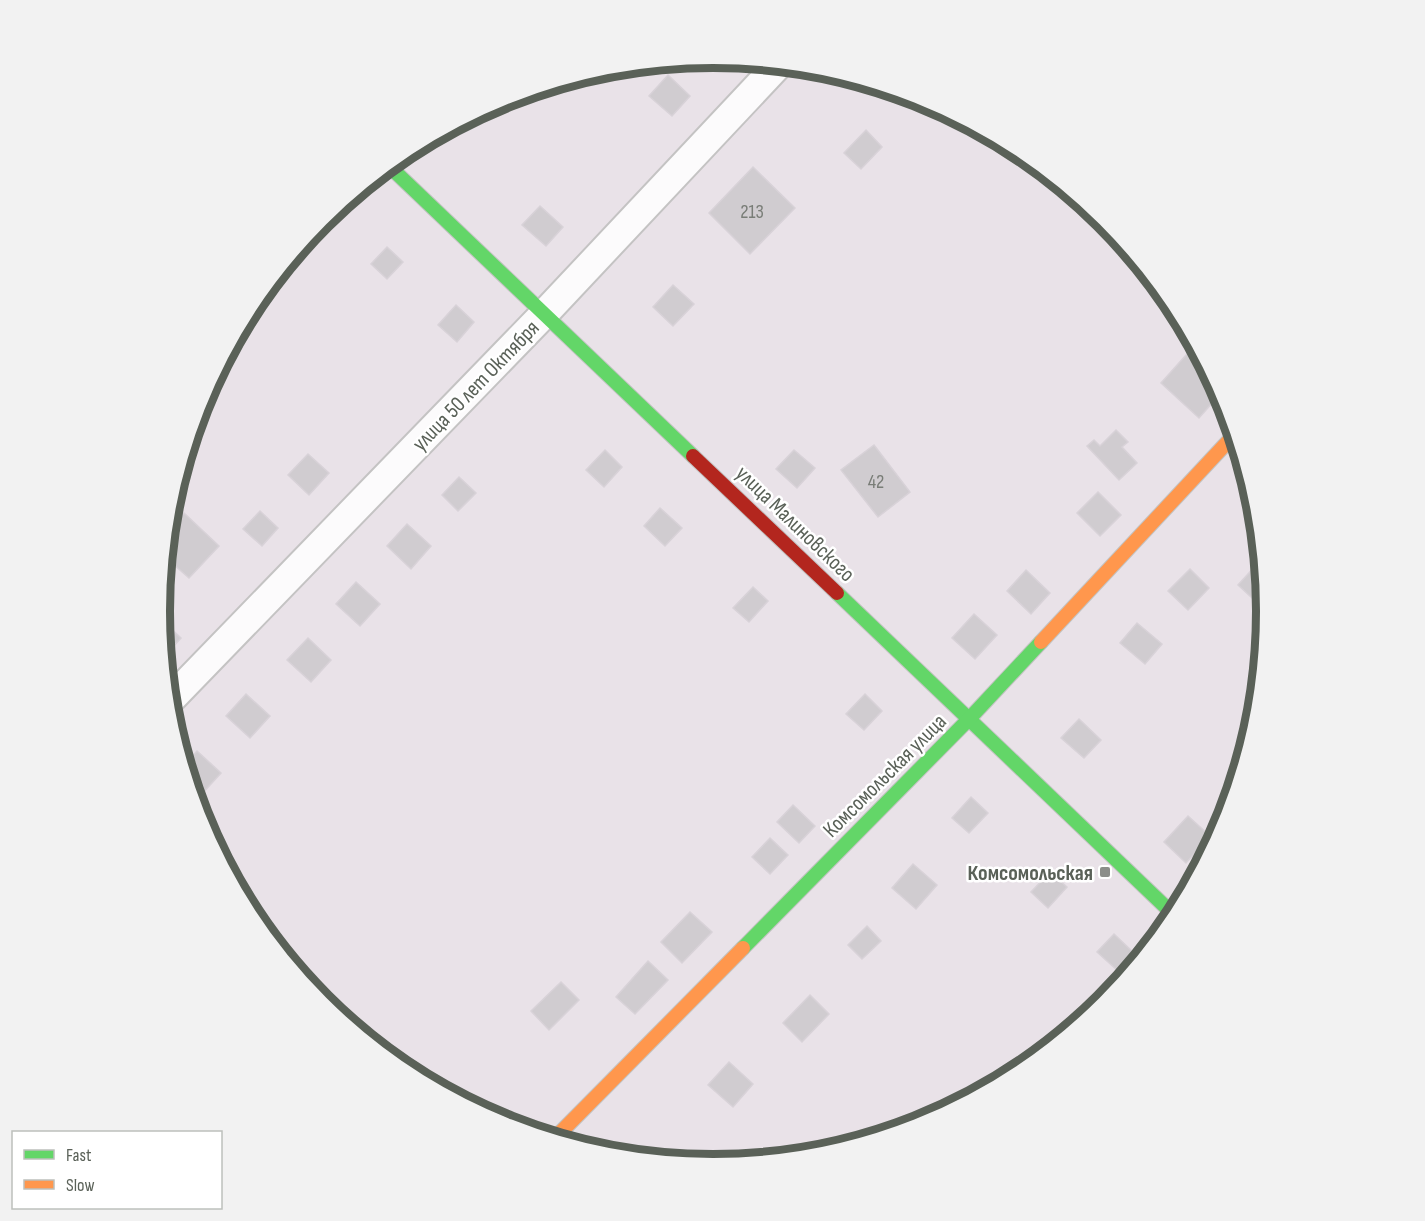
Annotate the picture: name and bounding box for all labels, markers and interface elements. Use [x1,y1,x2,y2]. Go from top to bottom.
house number: 213 [740,200,764,224]
street label: улица 50 лет Октября [407,315,545,457]
street label: улица Малиновского [730,460,860,588]
house number: 42 [868,470,884,494]
street label: Комсомольская улица [818,709,953,844]
place label: Комсомольская [968,860,1093,887]
marker: Комсомольская [1098,865,1112,879]
legend [12,1131,222,1209]
text: Fast [66,1145,92,1166]
text: Slow [66,1175,95,1196]

